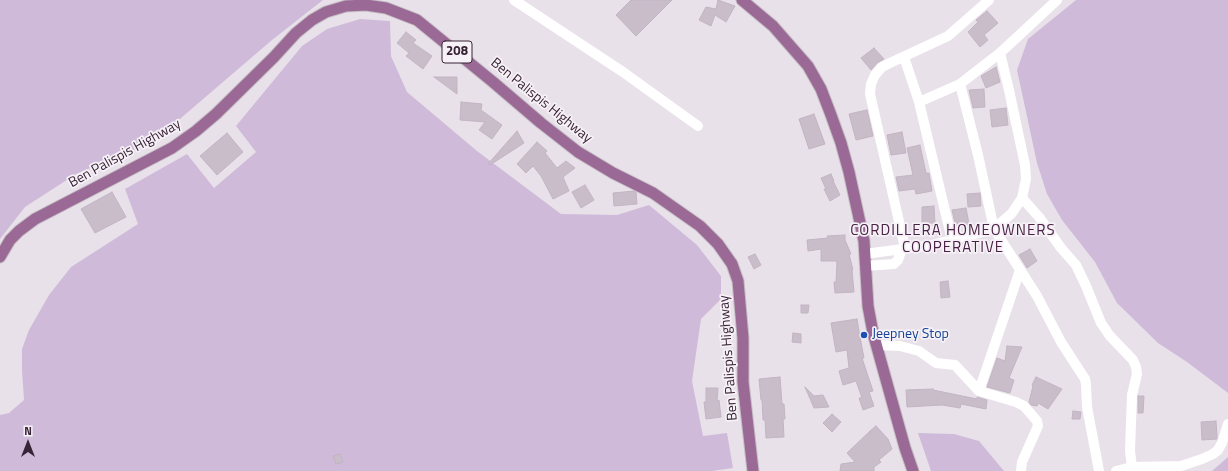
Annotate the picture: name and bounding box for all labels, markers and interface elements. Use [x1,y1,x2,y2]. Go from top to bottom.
road number: 208 [442,41,472,63]
street label: Ben Palispis Highway [487,55,595,147]
street label: Ben Palispis Highway [66,116,184,192]
district label: CORDILLERA HOMEOWNERS COOPERATIVE [850,222,1056,257]
street label: Ben Palispis Highway [716,295,742,421]
place label: Jeepney Stop [872,327,949,343]
marker: Jeepney Stop [859,330,869,340]
north arrow [8,423,48,463]
text: N [24,423,32,439]

